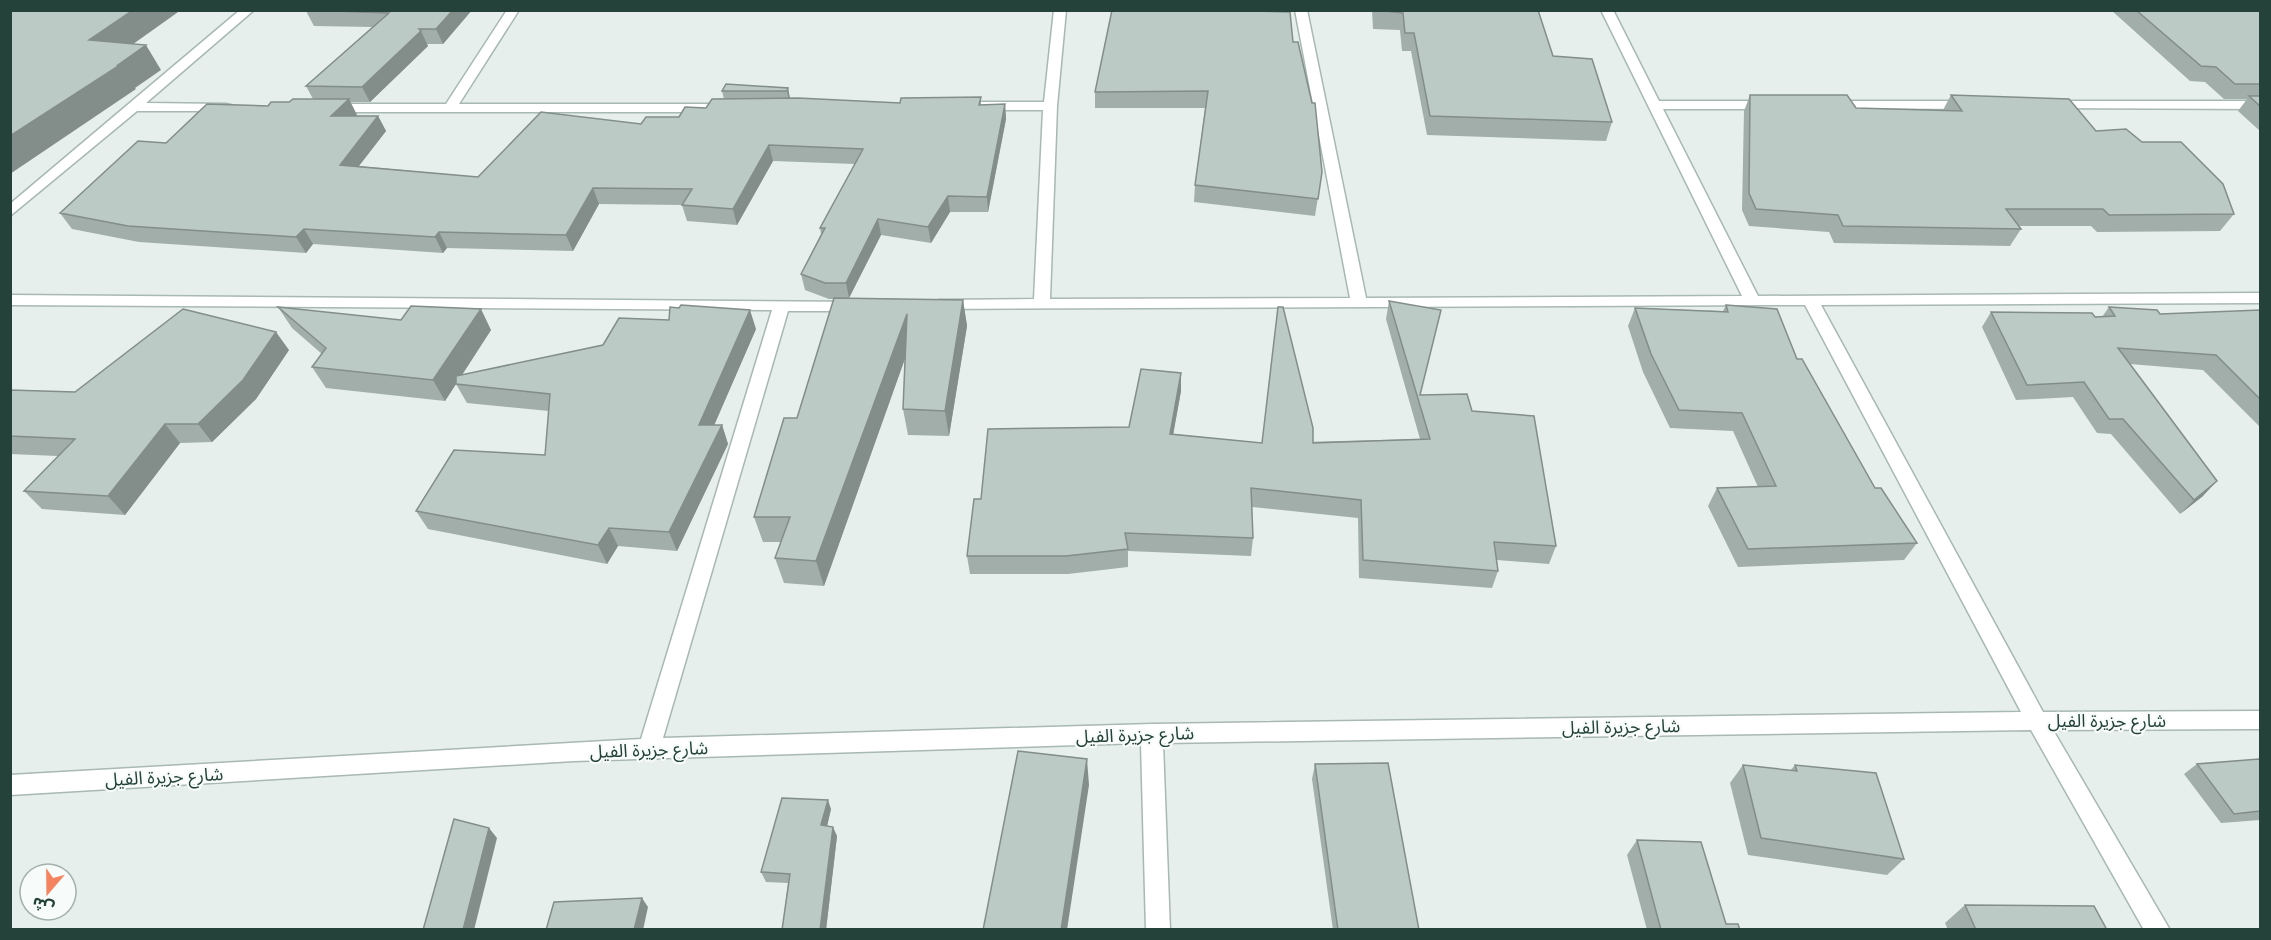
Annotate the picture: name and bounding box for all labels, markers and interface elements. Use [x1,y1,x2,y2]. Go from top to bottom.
street label: شارع جزيرة الفيل [2048,708,2166,735]
street label: شارع جزيرة الفيل [1562,713,1680,742]
street label: شارع جزيرة الفيل [1075,720,1195,751]
street label: شارع جزيرة الفيل [589,735,709,766]
street label: شارع جزيرة الفيل [104,761,224,794]
north arrow [18,862,78,922]
text: ش [29,892,57,920]

